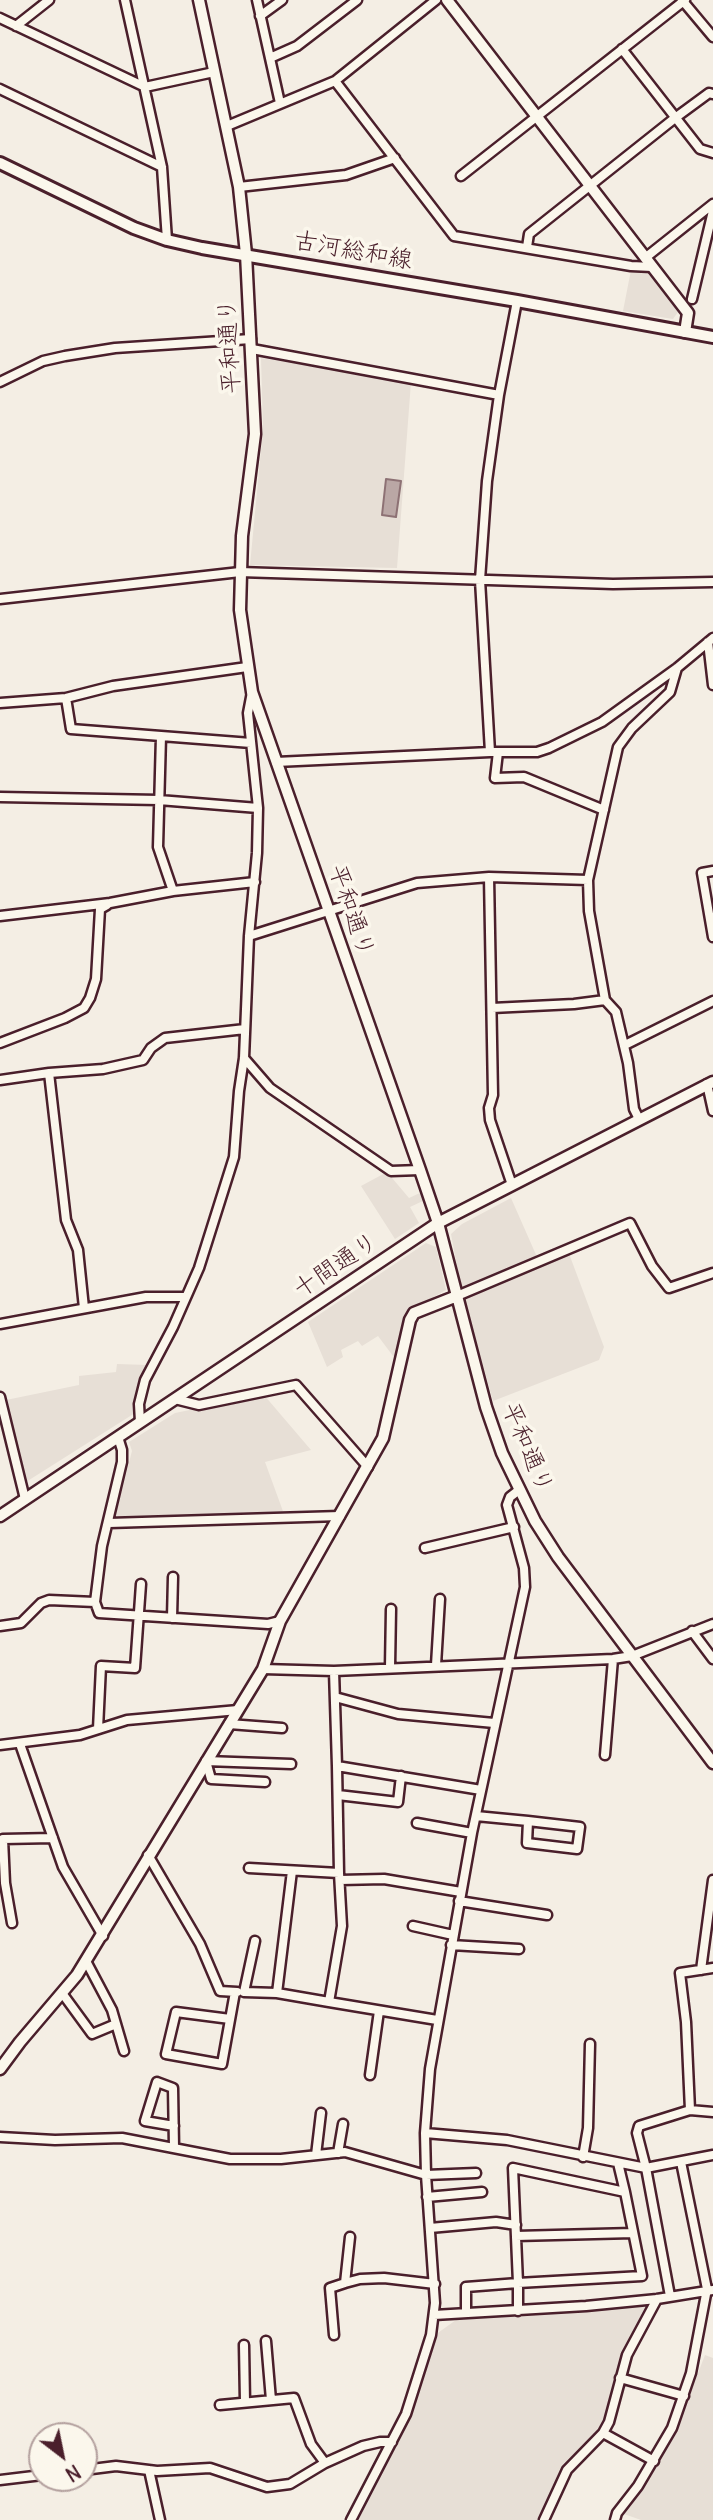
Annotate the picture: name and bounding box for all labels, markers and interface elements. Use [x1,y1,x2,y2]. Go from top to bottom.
street label: 古河総和線 [291,226,415,276]
street label: 平和通り [213,297,247,395]
street label: 平和通り [322,861,380,961]
street label: 十間通り [288,1227,384,1305]
street label: 平和通り [495,1398,559,1498]
north arrow [28,2422,98,2492]
text: N [61,2459,85,2487]

